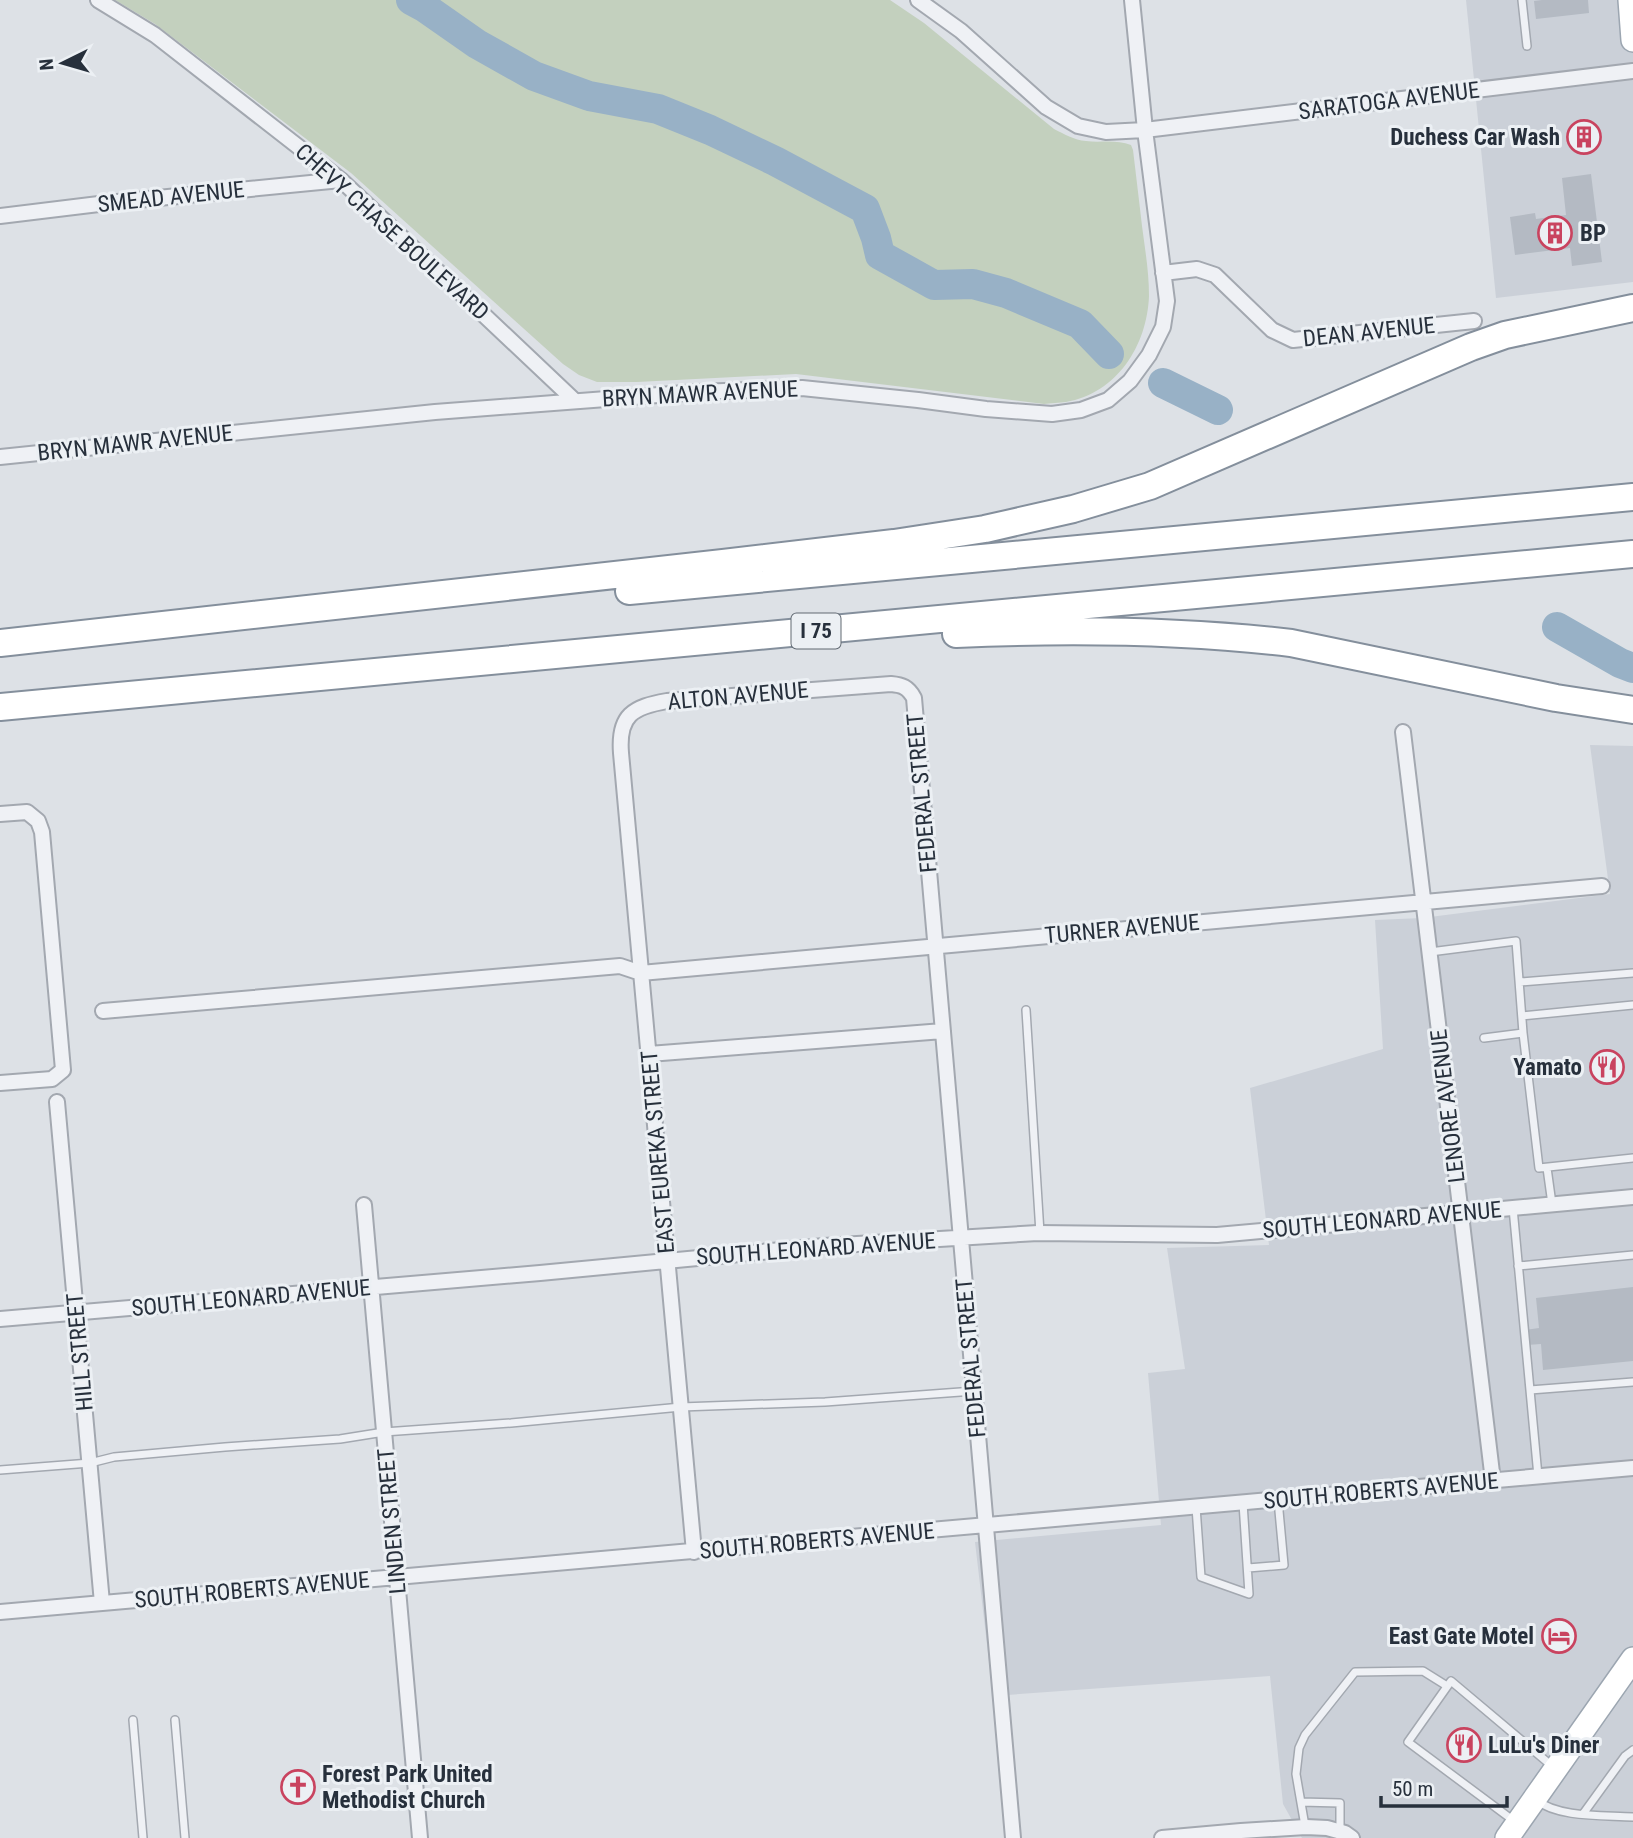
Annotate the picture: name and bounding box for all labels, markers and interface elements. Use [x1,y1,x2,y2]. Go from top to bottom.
north arrow [28,28,98,98]
text: N [35,58,59,71]
street label: SARATOGA AVENUE [1297,77,1481,125]
building icon: Duchess Car Wash [1565,118,1603,156]
place label: Duchess Car Wash [1390,124,1560,151]
street label: CHEVY CHASE BOULEVARD [290,138,494,326]
street label: SMEAD AVENUE [96,176,246,218]
building icon: BP [1536,214,1574,252]
place label: BP [1580,220,1606,247]
street label: DEAN AVENUE [1302,312,1436,352]
street label: BRYN MAWR AVENUE [601,375,799,413]
street label: BRYN MAWR AVENUE [36,419,234,467]
road number: I 75 [792,614,840,648]
street label: ALTON AVENUE [666,676,810,716]
street label: FEDERAL STREET [902,712,942,874]
street label: TURNER AVENUE [1043,909,1201,949]
street label: LENORE AVENUE [1425,1028,1471,1184]
restaurant icon: Yamato [1588,1048,1626,1086]
street label: EAST EUREKA STREET [636,1049,680,1255]
place label: Yamato [1513,1054,1582,1081]
street label: SOUTH LEONARD AVENUE [1261,1196,1503,1244]
street label: SOUTH LEONARD AVENUE [695,1227,937,1271]
street label: SOUTH LEONARD AVENUE [130,1274,372,1322]
street label: FEDERAL STREET [951,1277,991,1439]
street label: HILL STREET [61,1292,99,1412]
street label: LINDEN STREET [372,1447,412,1595]
street label: SOUTH ROBERTS AVENUE [1262,1467,1500,1515]
street label: SOUTH ROBERTS AVENUE [698,1517,936,1565]
street label: SOUTH ROBERTS AVENUE [133,1566,371,1614]
hotel icon: East Gate Motel [1540,1617,1578,1655]
place label: East Gate Motel [1389,1623,1534,1650]
restaurant icon: LuLu's Diner [1445,1726,1483,1764]
place label: LuLu's Diner [1488,1732,1600,1759]
place label: Forest Park United Methodist Church [322,1761,493,1814]
scale bar [1381,1764,1507,1808]
church icon: Forest Park United Methodist Church [279,1768,317,1806]
text: 50 m [1392,1777,1433,1801]

